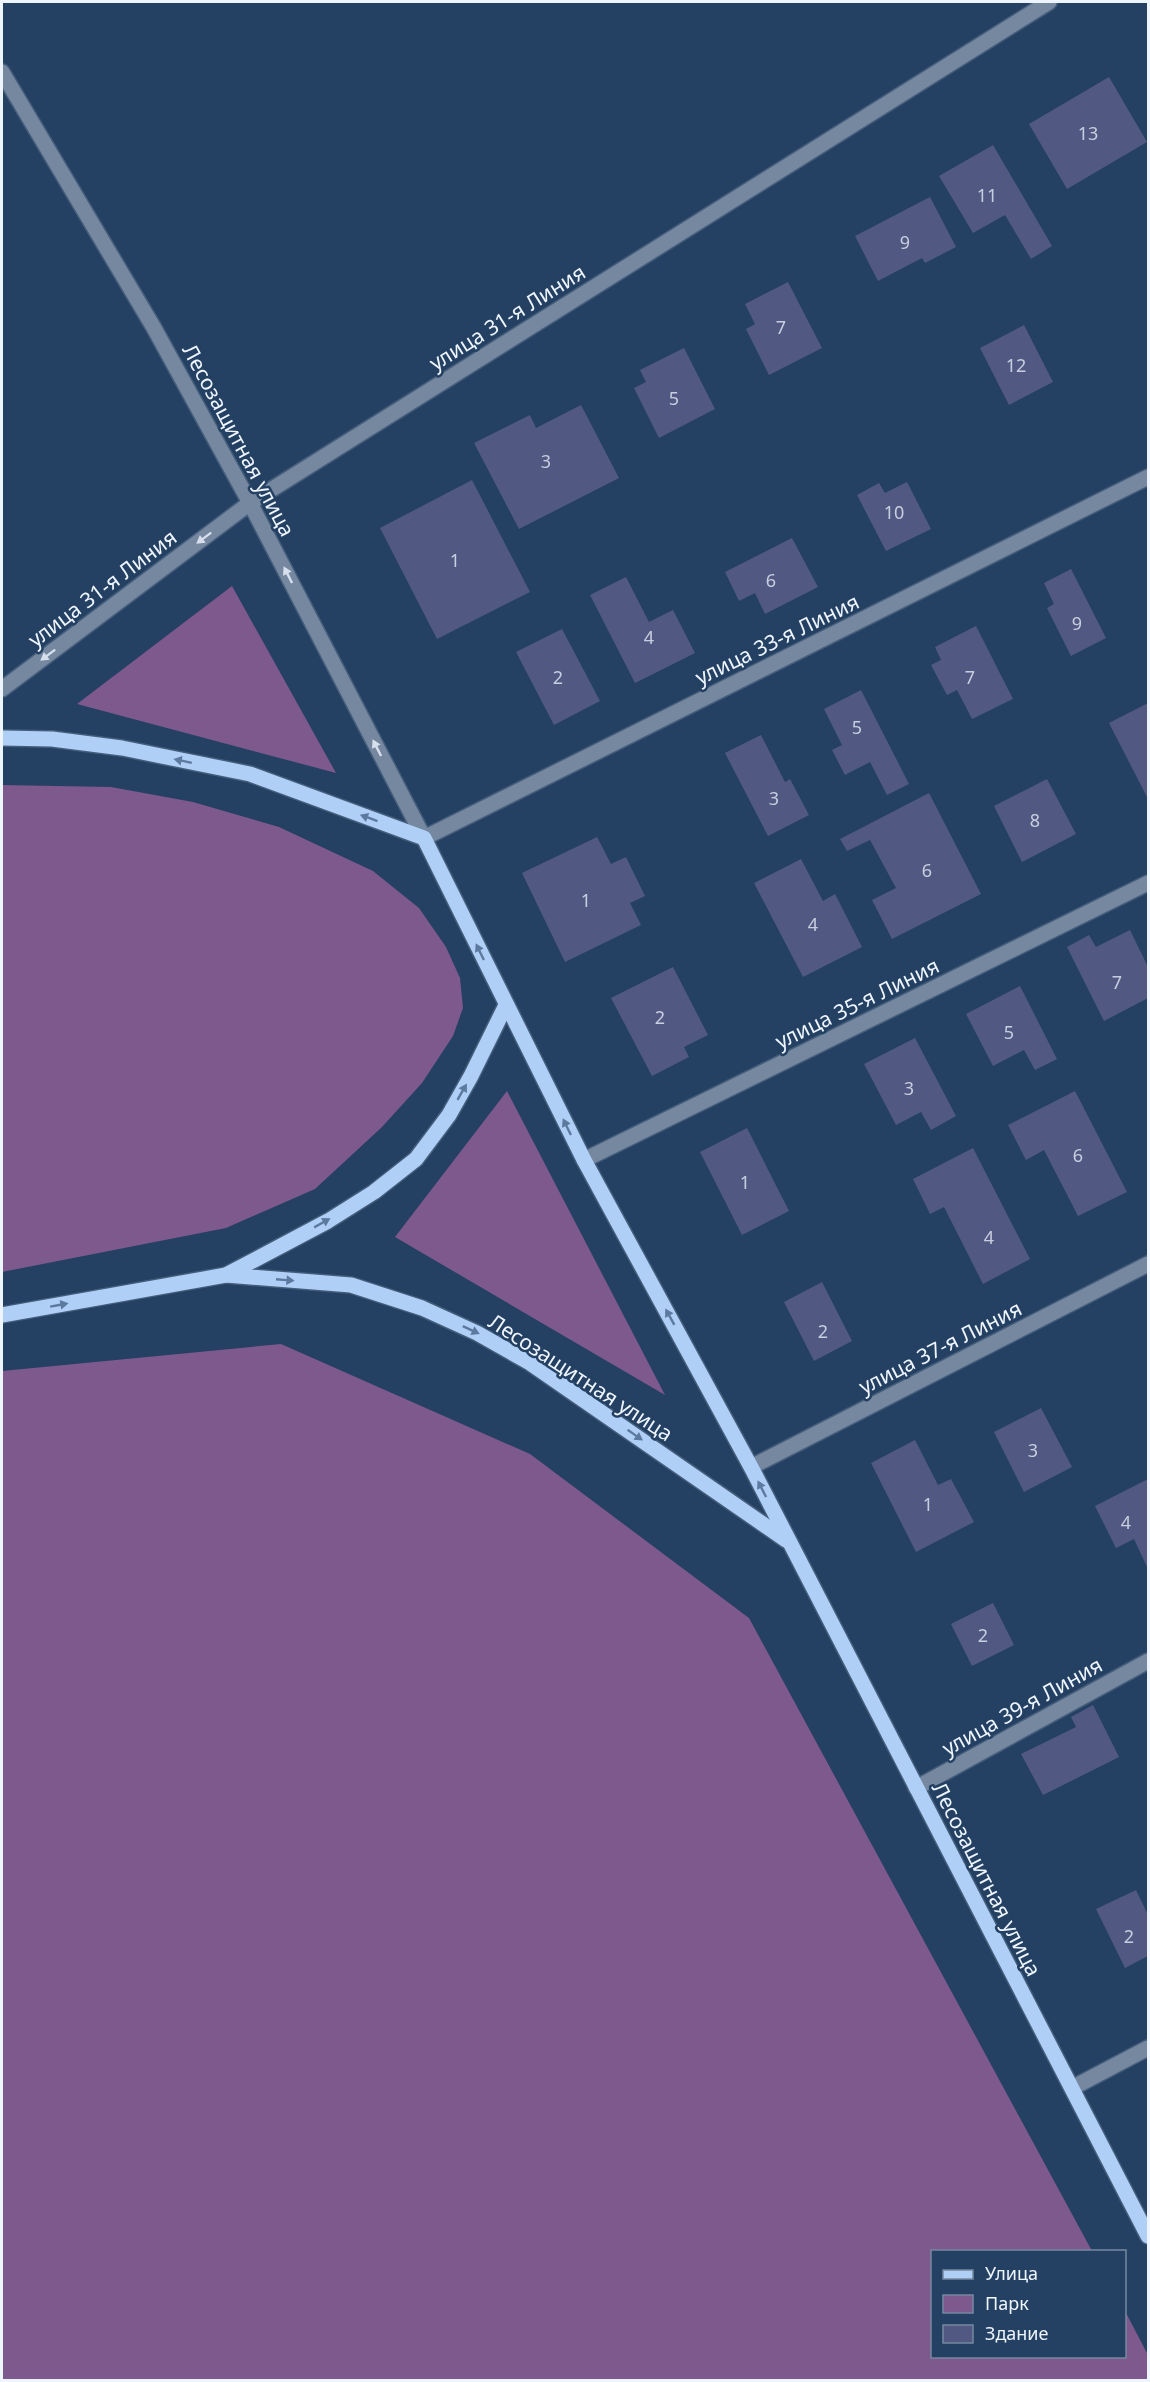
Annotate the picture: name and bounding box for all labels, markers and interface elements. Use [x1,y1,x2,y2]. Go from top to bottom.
house number: 13 [1078,121,1098,145]
house number: 11 [977,183,997,207]
house number: 9 [900,230,910,254]
street label: улица 31-я Линия [424,258,590,376]
house number: 7 [776,315,786,339]
street label: Лесозащитная улица [176,339,302,541]
house number: 12 [1006,353,1026,377]
house number: 5 [669,386,679,410]
house number: 3 [541,449,551,473]
house number: 10 [884,500,904,524]
street label: улица 31-я Линия [22,523,182,653]
one-way arrow [196,532,212,544]
house number: 1 [450,548,460,572]
one-way arrow [283,567,293,584]
house number: 6 [766,568,776,592]
street label: улица 33-я Линия [690,587,864,691]
house number: 9 [1072,611,1082,635]
house number: 4 [644,625,654,649]
one-way arrow [40,649,56,661]
house number: 2 [553,665,563,689]
house number: 7 [965,665,975,689]
house number: 5 [852,715,862,739]
one-way arrow [373,740,382,757]
one-way arrow [173,755,192,765]
house number: 3 [769,786,779,810]
house number: 8 [1030,808,1040,832]
one-way arrow [360,812,378,822]
house number: 6 [922,858,932,882]
house number: 1 [581,888,591,912]
house number: 4 [808,912,818,936]
one-way arrow [476,944,485,961]
street label: улица 35-я Линия [770,951,944,1055]
house number: 7 [1112,970,1122,994]
house number: 2 [655,1005,665,1029]
house number: 5 [1004,1020,1014,1044]
house number: 3 [904,1076,914,1100]
one-way arrow [457,1084,467,1101]
one-way arrow [563,1119,572,1136]
house number: 6 [1073,1143,1083,1167]
house number: 1 [740,1170,750,1194]
one-way arrow [314,1219,331,1229]
house number: 4 [984,1225,994,1249]
one-way arrow [275,1275,294,1285]
street label: улица 37-я Линия [854,1294,1026,1400]
one-way arrow [50,1300,69,1309]
street label: Лесозащитная улица [484,1307,678,1447]
one-way arrow [665,1309,675,1326]
house number: 2 [818,1319,828,1343]
one-way arrow [463,1326,480,1335]
one-way arrow [627,1429,643,1440]
house number: 3 [1028,1438,1038,1462]
one-way arrow [758,1480,768,1498]
house number: 1 [923,1492,933,1516]
house number: 4 [1121,1510,1131,1534]
house number: 2 [978,1623,988,1647]
street label: улица 39-я Линия [937,1650,1107,1762]
street label: Лесозащитная улица [926,1777,1048,1981]
house number: 2 [1124,1924,1134,1948]
legend [931,2250,1126,2358]
text: Улица [985,2261,1038,2285]
text: Парк [985,2291,1029,2315]
text: Здание [985,2321,1049,2345]

